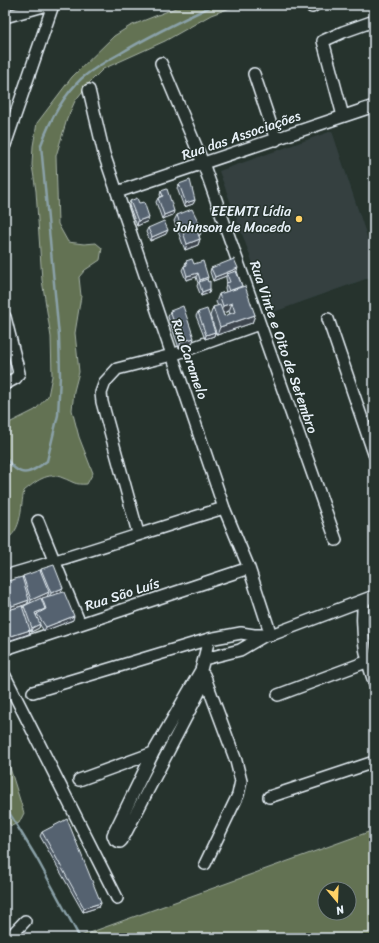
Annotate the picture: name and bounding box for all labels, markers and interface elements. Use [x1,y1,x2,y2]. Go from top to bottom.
street label: Rua das Associações [178,103,304,168]
place label: EEEMTI Lídia Johnson de Macedo [173,199,292,240]
marker: EEEMTI Lídia Johnson de Macedo [294,214,304,224]
street label: Rua Vinte e Oito de Setembro [242,257,325,437]
street label: Rua Caramelo [164,315,215,403]
street label: Rua São Luís [82,570,163,618]
north arrow [317,881,357,921]
text: N [333,899,348,920]

